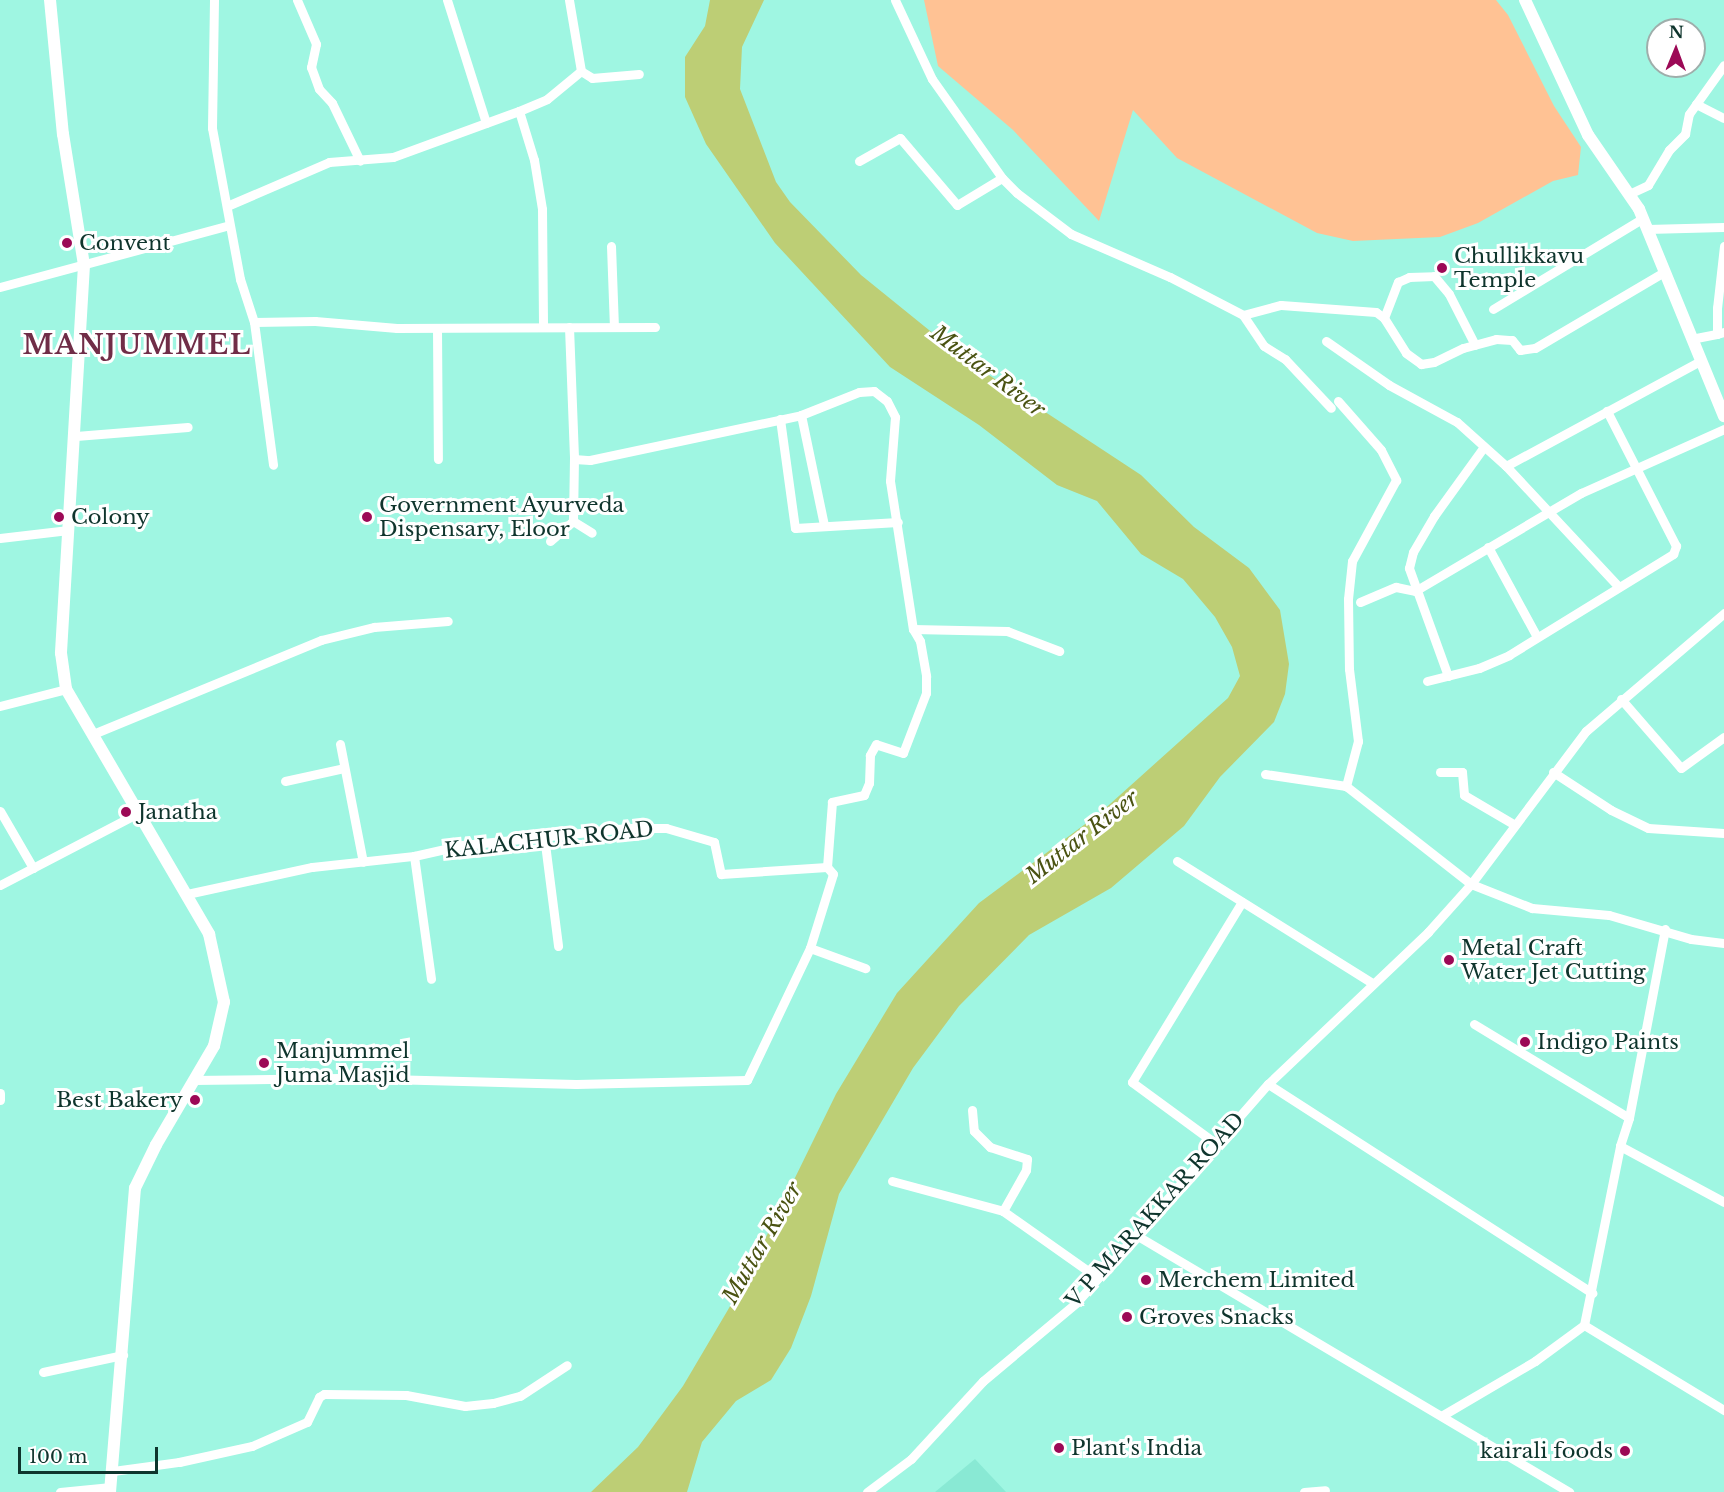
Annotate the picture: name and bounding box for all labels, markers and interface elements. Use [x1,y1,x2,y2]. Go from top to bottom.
north arrow [1646,18,1706,78]
text: N [1669,22,1684,42]
place label: Convent [79,230,170,256]
marker: Convent [60,236,74,250]
place label: Chullikkavu Temple [1454,243,1584,293]
marker: Chullikkavu Temple [1435,261,1449,275]
water label: Muttar River [926,319,1050,423]
district label: MANJUMMEL [22,329,252,361]
place label: Government Ayurveda Dispensary, Eloor [379,492,625,542]
place label: Colony [71,504,150,530]
marker: Colony [52,510,66,524]
marker: Government Ayurveda Dispensary, Eloor [360,510,374,524]
water label: Muttar River [1020,785,1144,889]
place label: Janatha [138,799,217,825]
marker: Janatha [119,805,133,819]
street label: KALACHUR ROAD [443,816,655,864]
place label: Metal Craft Water Jet Cutting [1461,935,1646,985]
marker: Metal Craft Water Jet Cutting [1442,953,1456,967]
place label: Indigo Paints [1537,1029,1679,1055]
marker: Indigo Paints [1518,1035,1532,1049]
place label: Manjummel Juma Masjid [276,1038,410,1088]
marker: Manjummel Juma Masjid [257,1056,271,1070]
place label: Best Bakery [56,1087,183,1113]
marker: Best Bakery [188,1093,202,1107]
street label: V P MARAKKAR ROAD [1060,1106,1250,1314]
water label: Muttar River [716,1177,808,1309]
place label: Merchem Limited [1158,1267,1355,1293]
marker: Merchem Limited [1139,1273,1153,1287]
place label: Groves Snacks [1139,1304,1294,1330]
marker: Groves Snacks [1120,1310,1134,1324]
scale bar [21,1435,160,1473]
place label: Plant's India [1071,1435,1202,1461]
place label: kairali foods [1480,1438,1613,1464]
marker: Plant's India [1052,1441,1066,1455]
marker: kairali foods [1618,1444,1632,1458]
text: 100 m [29,1446,87,1468]

